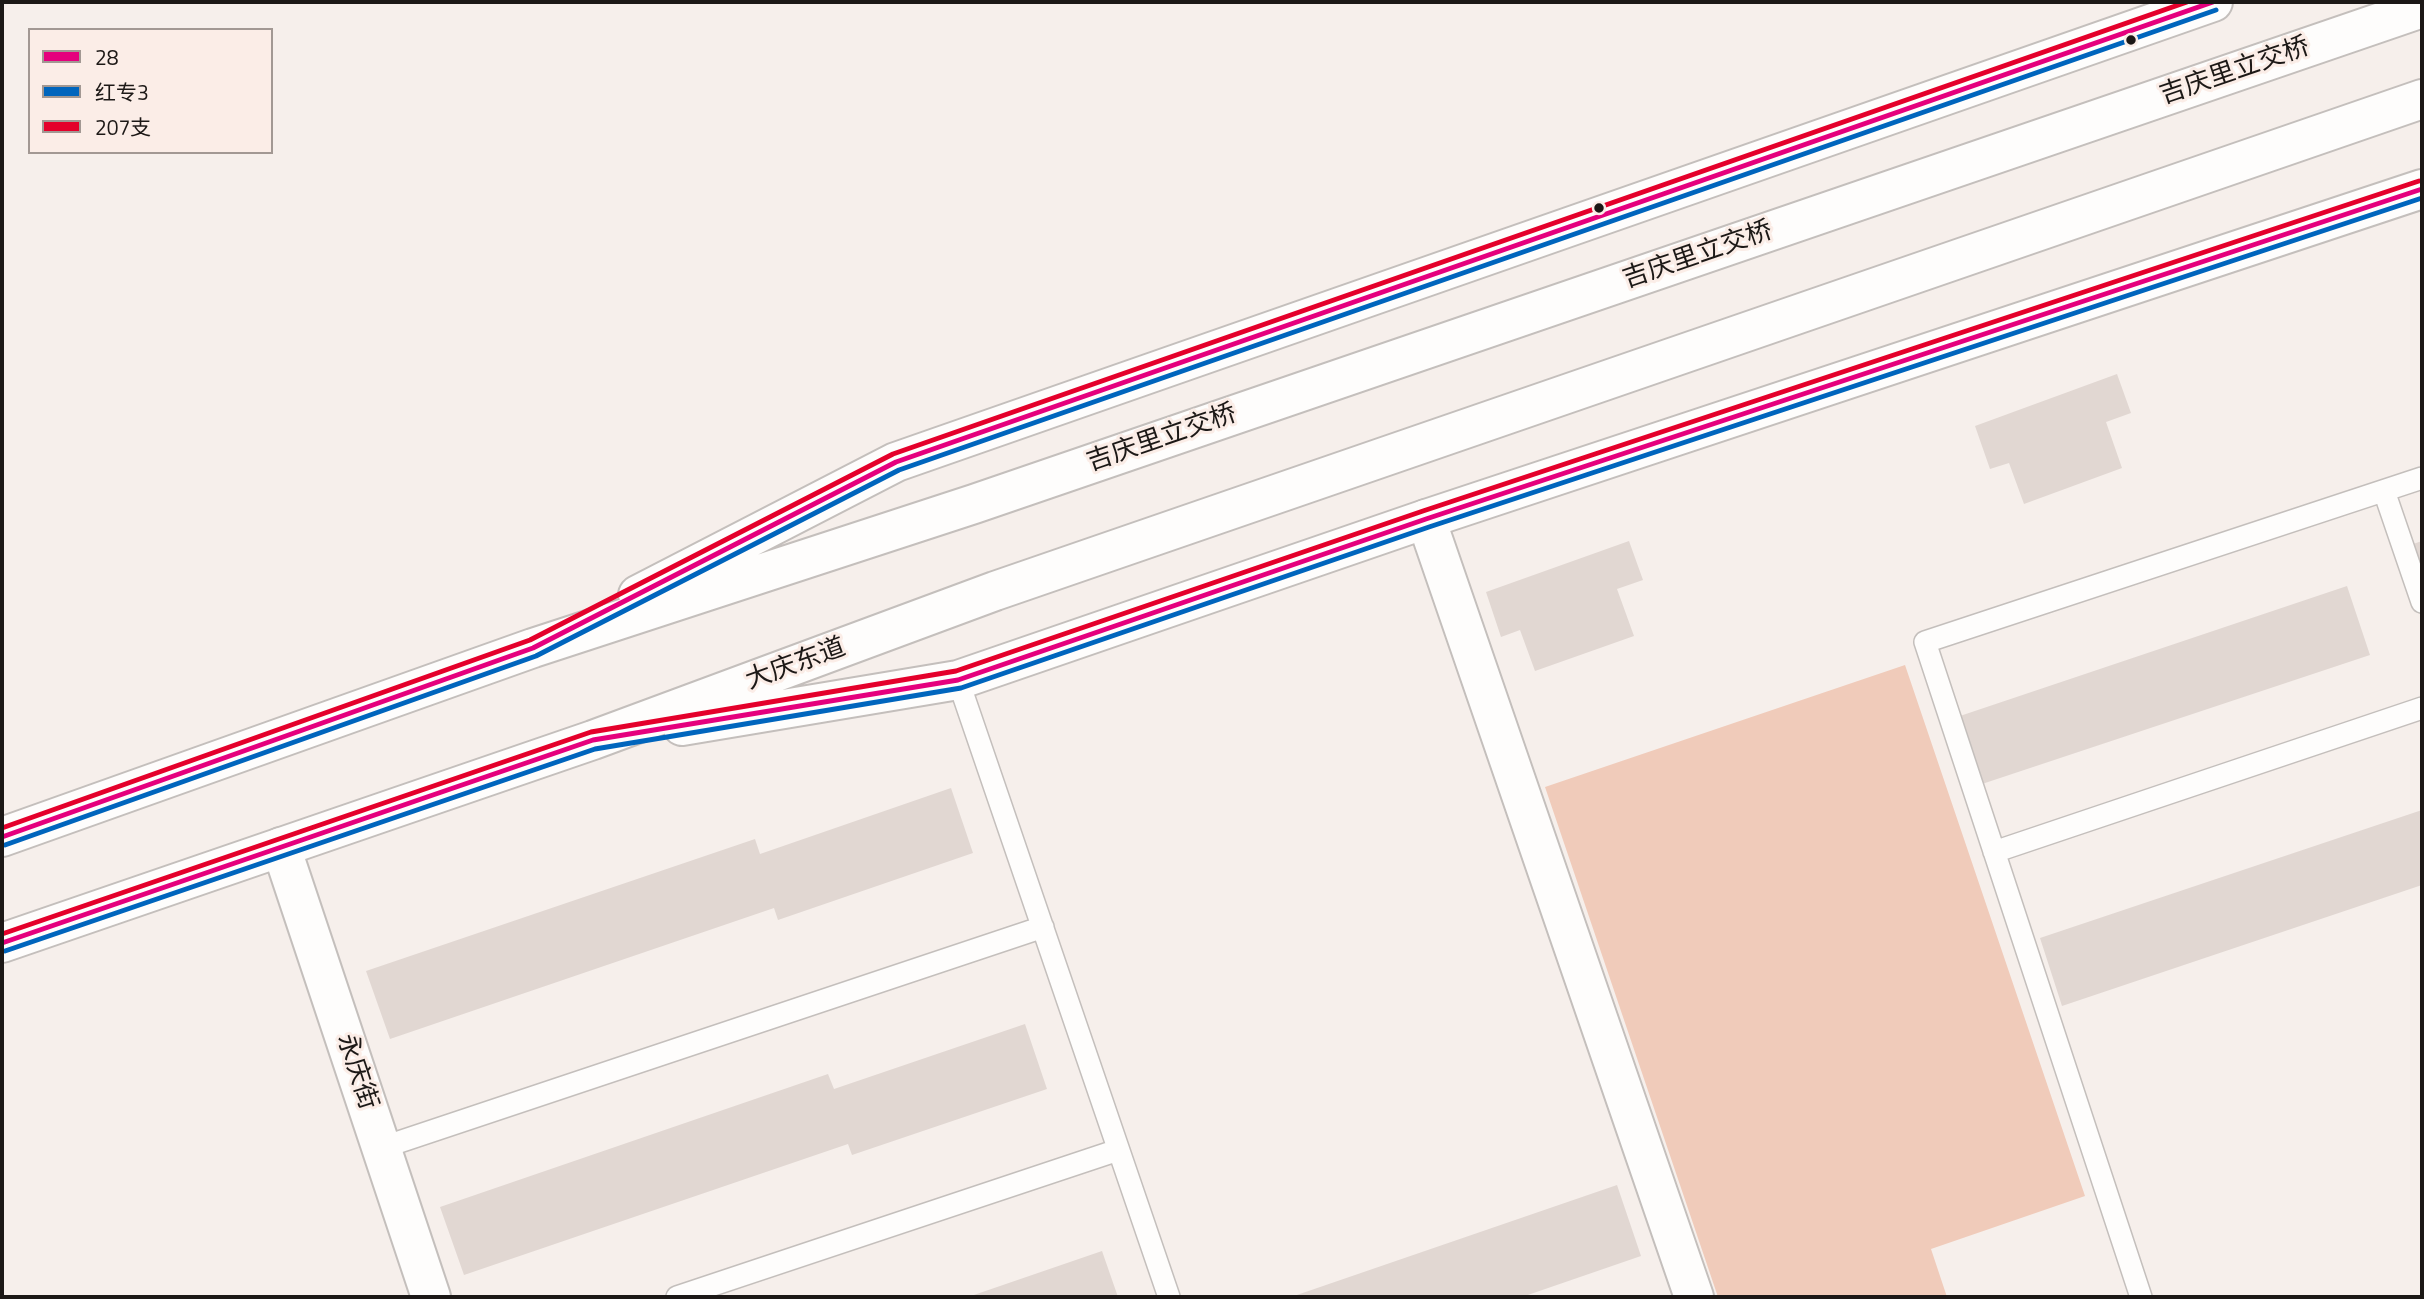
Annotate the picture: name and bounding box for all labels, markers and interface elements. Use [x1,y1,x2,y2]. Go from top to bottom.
legend [28,28,273,154]
street label: 吉庆里立交桥 [2156,32,2314,112]
unlabelled marker [2124,33,2138,47]
text: 28 [95,41,119,73]
text: 红专3 [95,76,149,108]
text: 207支 [95,111,151,143]
unlabelled marker [1592,201,1606,215]
street label: 吉庆里立交桥 [1619,216,1777,296]
street label: 吉庆里立交桥 [1083,399,1241,479]
street label: 大庆东道 [742,633,850,697]
street label: 永庆街 [329,1030,383,1114]

